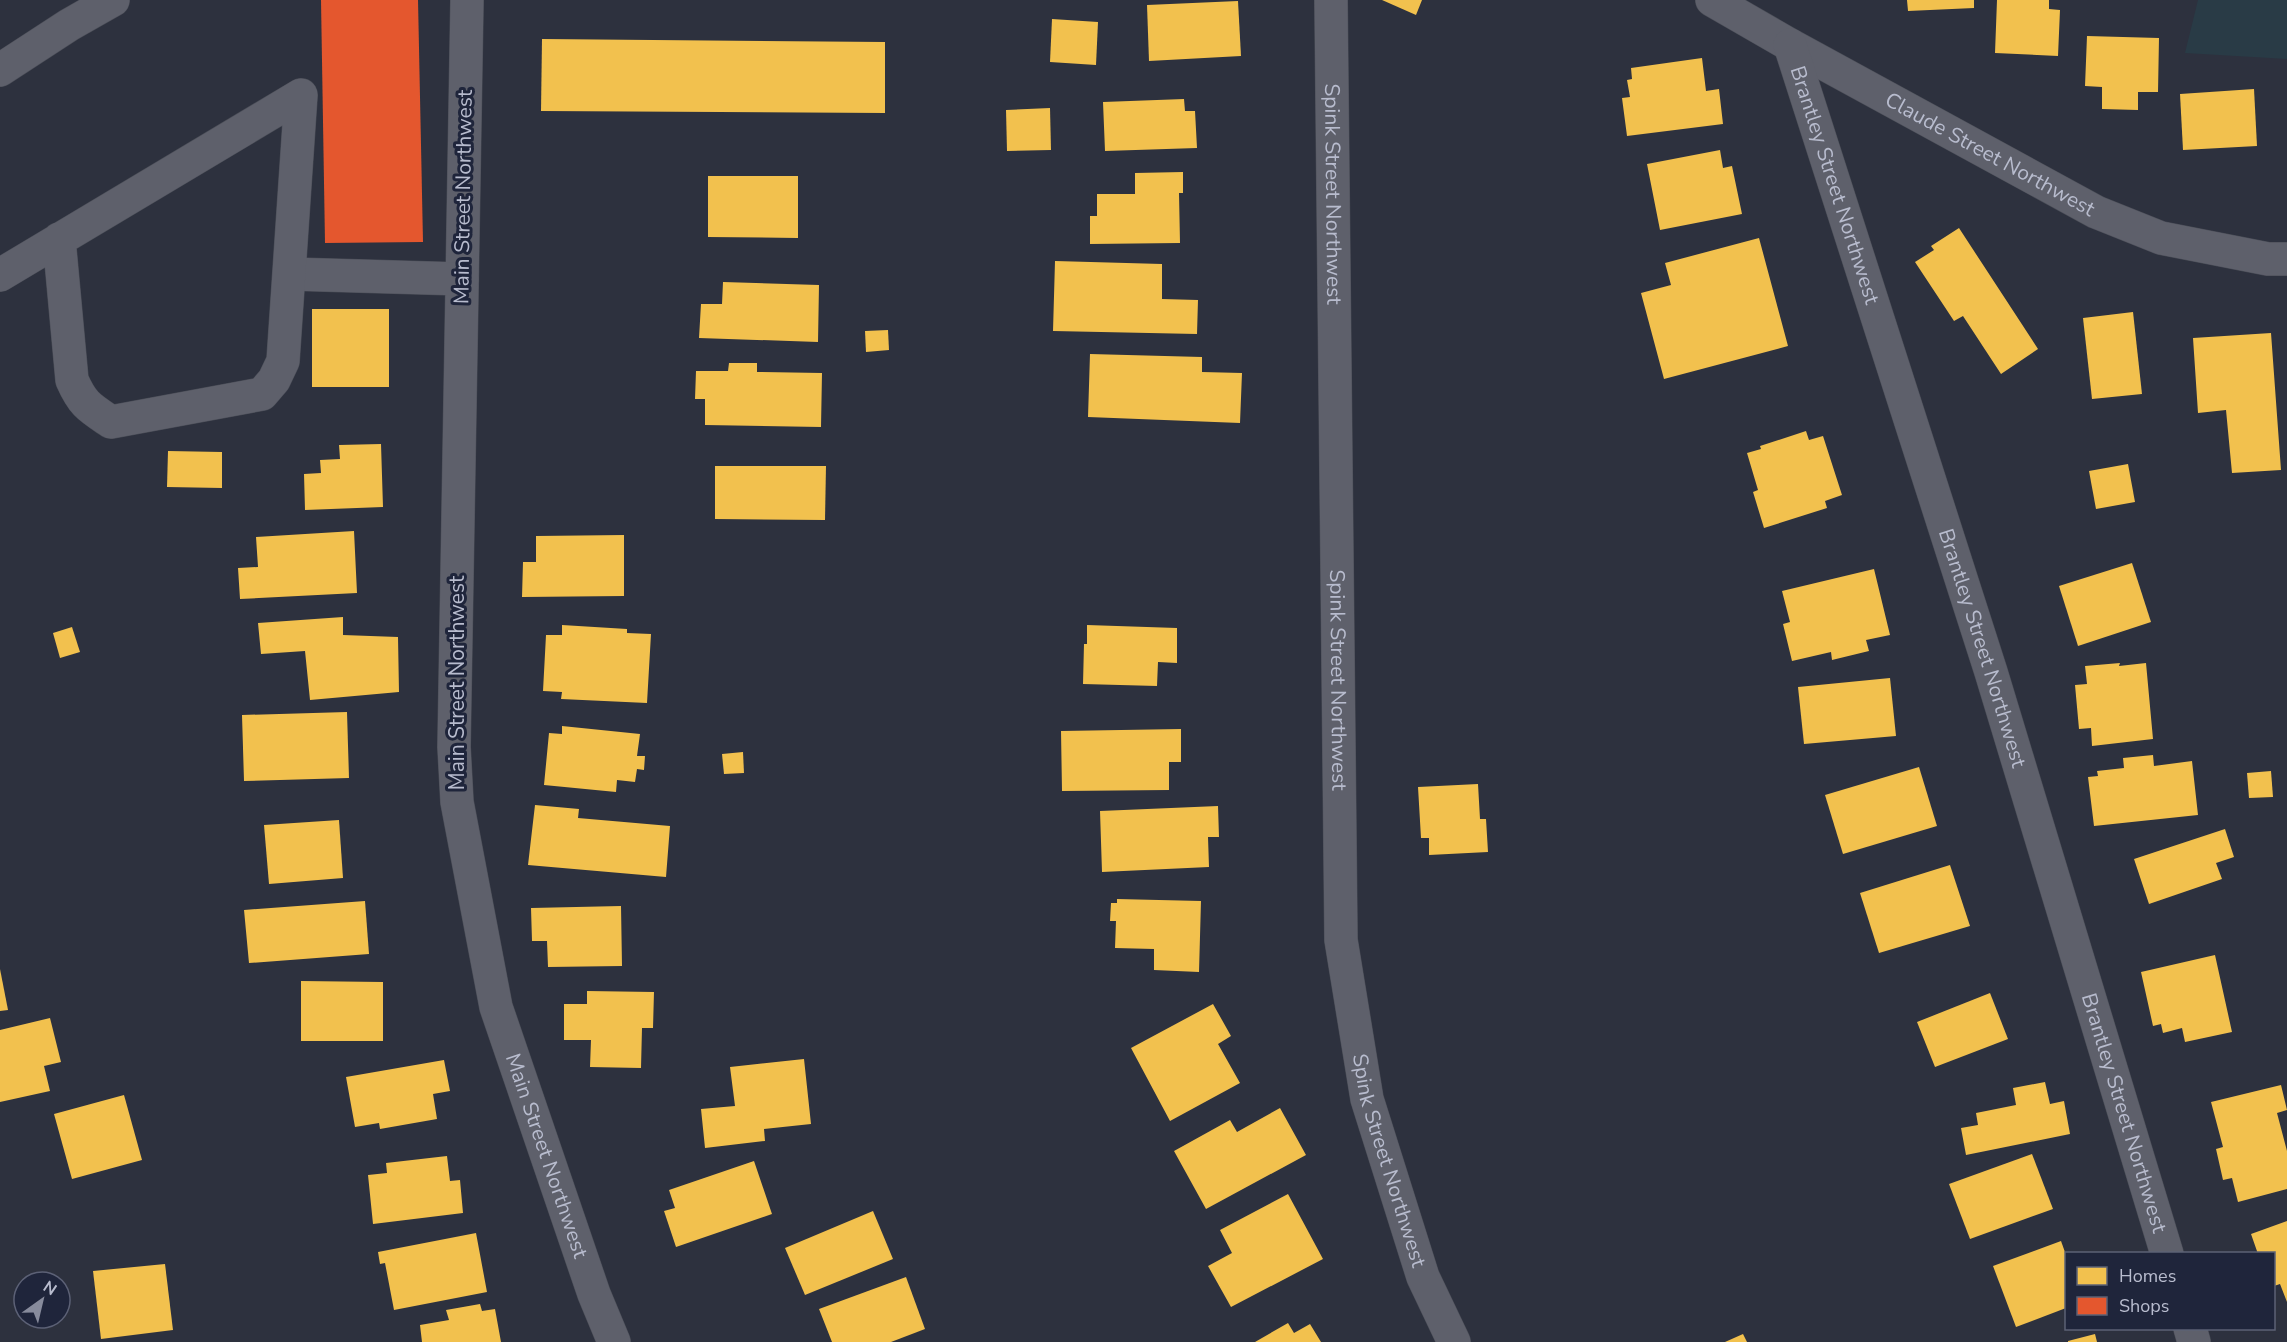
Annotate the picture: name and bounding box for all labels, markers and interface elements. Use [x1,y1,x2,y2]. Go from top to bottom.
street label: Brantley Street Northwest [1784,62,1886,308]
street label: Spink Street Northwest [1318,83,1348,305]
street label: Claude Street Northwest [1880,86,2101,223]
street label: Main Street Northwest [447,89,479,304]
street label: Brantley Street Northwest [1932,525,2033,771]
street label: Spink Street Northwest [1323,569,1353,791]
street label: Main Street Northwest [443,575,471,790]
street label: Brantley Street Northwest [2075,990,2174,1237]
street label: Main Street Northwest [499,1050,595,1262]
street label: Spink Street Northwest [1346,1052,1433,1271]
legend [2065,1252,2275,1330]
text: Homes [2119,1264,2176,1288]
north arrow [12,1270,72,1330]
text: N [39,1276,61,1301]
text: Shops [2119,1294,2169,1318]

